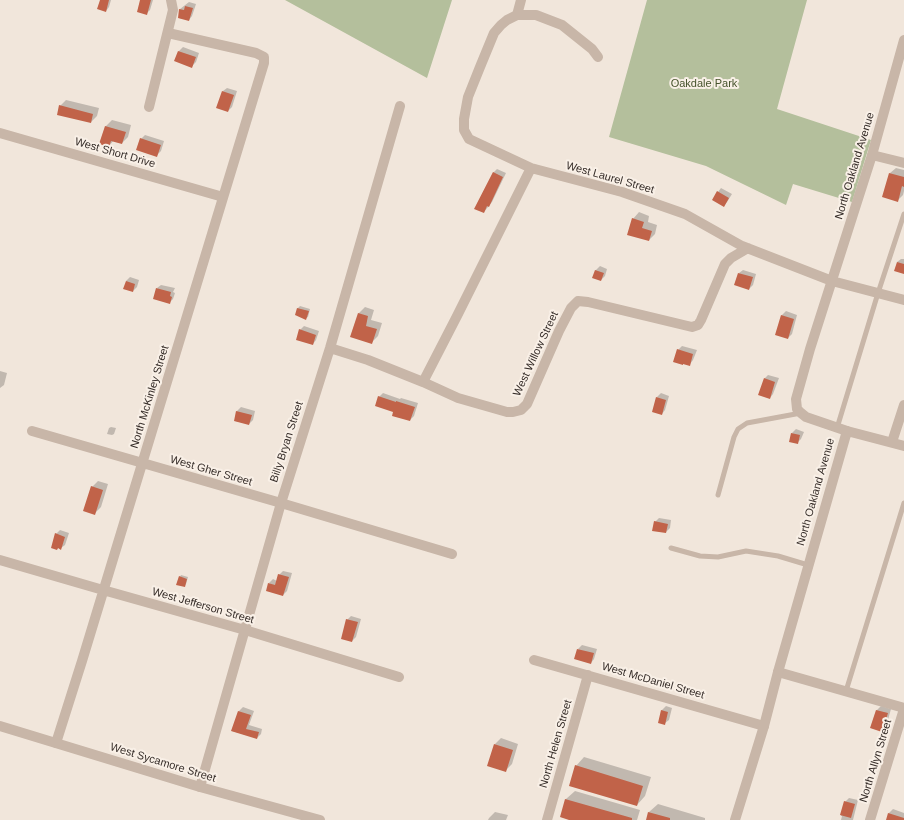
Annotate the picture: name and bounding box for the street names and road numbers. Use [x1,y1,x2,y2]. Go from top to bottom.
street label: North Oakland Avenue [832,111,878,221]
street label: West Short Drive [73,135,157,171]
street label: West Laurel Street [564,159,656,197]
street label: West Willow Street [511,309,561,399]
street label: North McKinley Street [128,344,172,450]
street label: Billy Bryan Street [268,400,306,484]
street label: North Oakland Avenue [794,437,838,547]
street label: West Gher Street [168,453,254,489]
street label: West Jefferson Street [151,585,255,627]
street label: West McDaniel Street [600,660,706,702]
street label: North Helen Street [537,698,575,790]
street label: North Allyn Street [857,718,895,804]
street label: West Sycamore Street [109,741,217,785]

